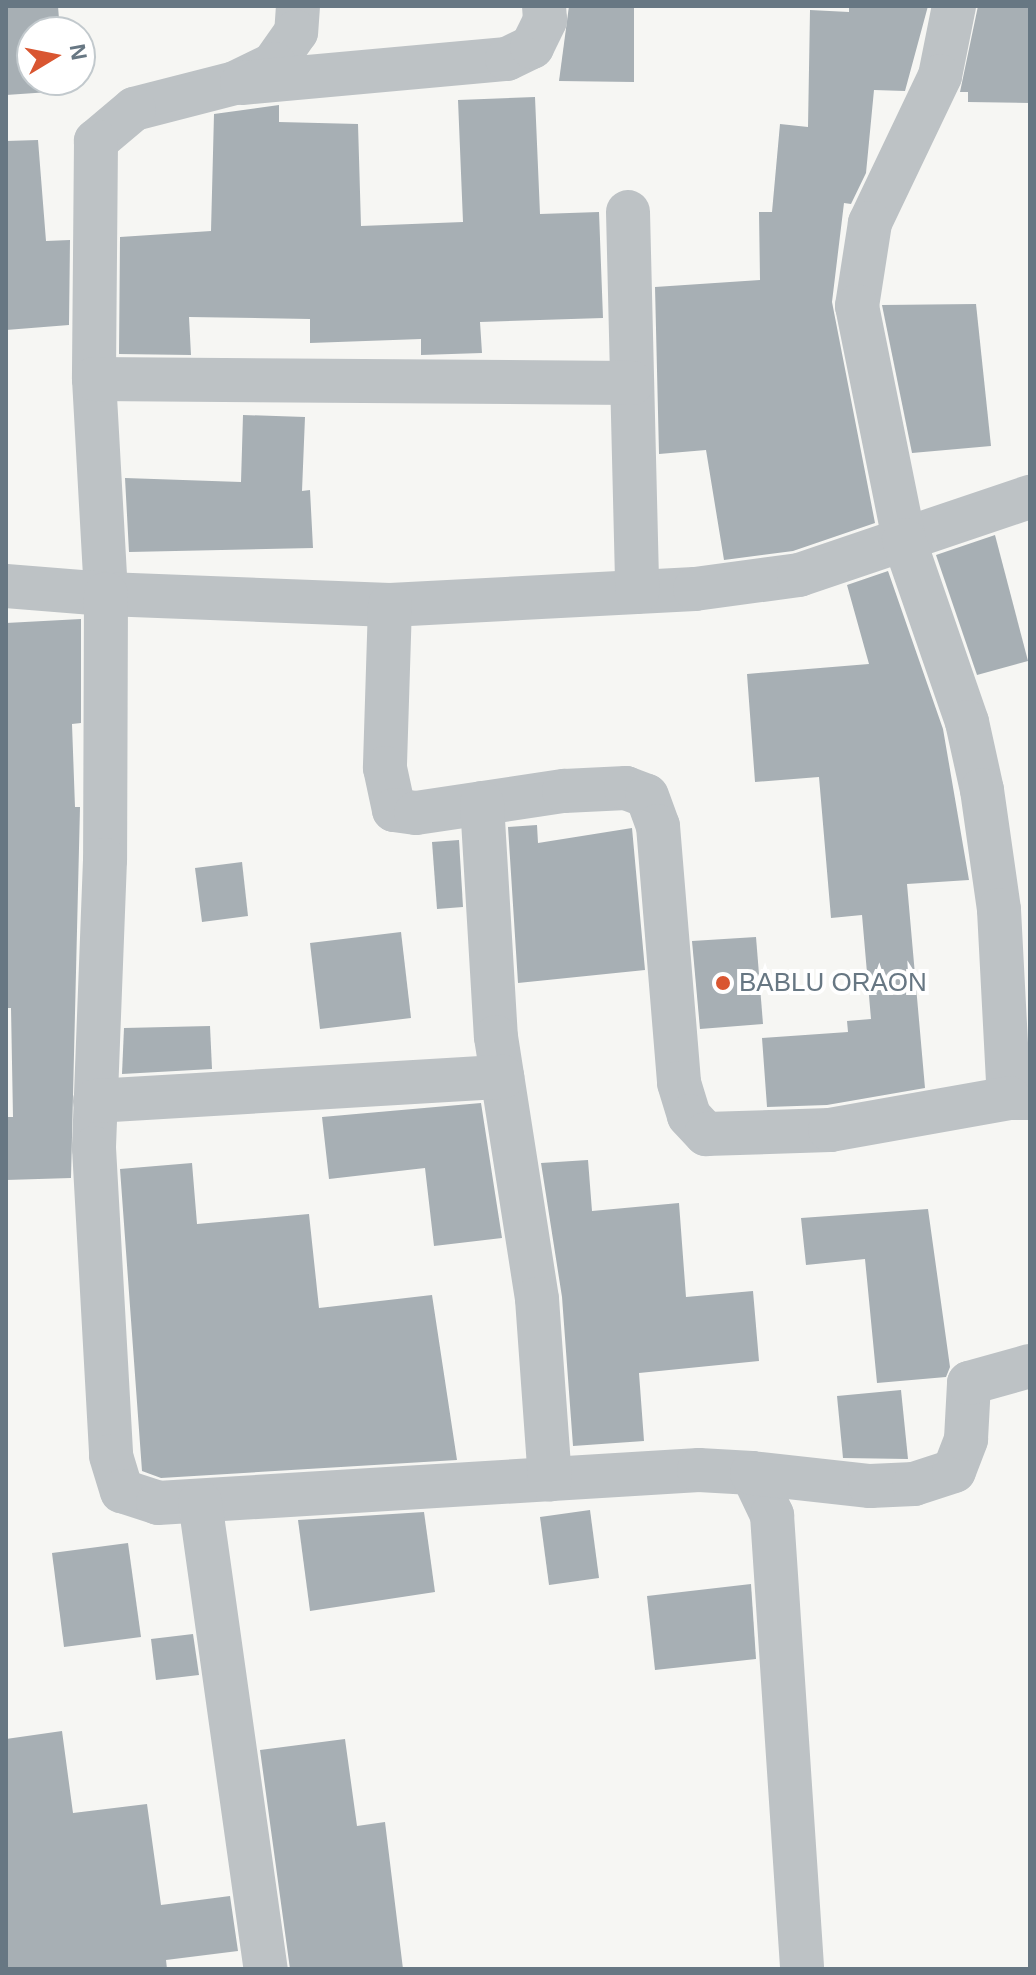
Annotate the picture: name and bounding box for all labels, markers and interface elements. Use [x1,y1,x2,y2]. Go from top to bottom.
north arrow [16,16,96,96]
text: N [64,42,92,62]
place label: BABLU ORAON [739,967,927,999]
marker: BABLU ORAON [714,974,732,992]

